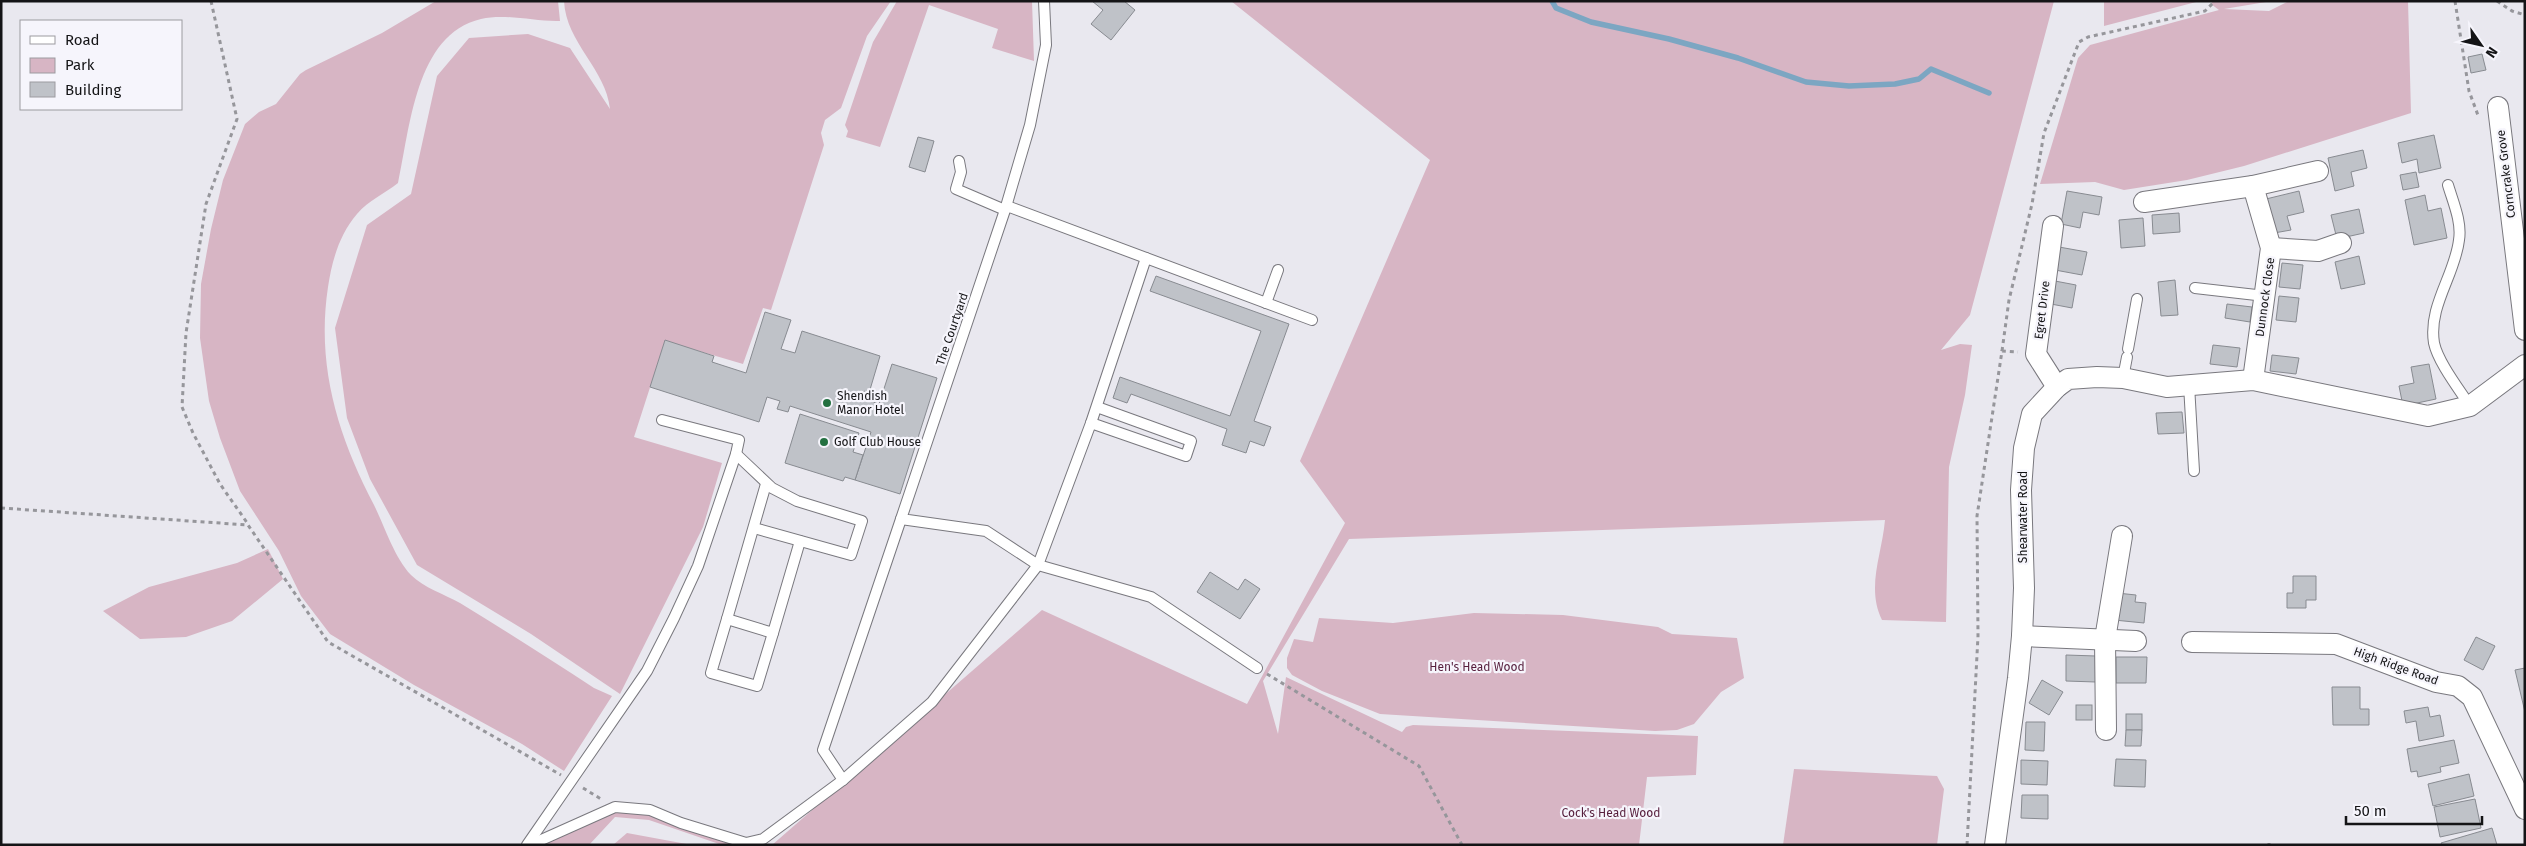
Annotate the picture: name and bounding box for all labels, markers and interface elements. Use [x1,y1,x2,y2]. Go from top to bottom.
legend [20,20,182,110]
north arrow [2456,20,2506,70]
text: Road [65,31,100,49]
text: N [2482,43,2501,61]
text: Park [65,56,95,74]
text: Building [65,81,121,99]
street label: Corncrake Grove [2494,129,2518,219]
street label: Dunnock Close [2252,256,2278,338]
street label: Egret Drive [2031,280,2053,340]
street label: The Courtyard [933,291,971,367]
place label: Shendish Manor Hotel [837,389,905,417]
marker: Shendish Manor Hotel [821,397,833,409]
place label: Golf Club House [834,435,921,449]
marker: Golf Club House [818,436,830,448]
street label: Shearwater Road [2016,471,2030,563]
street label: High Ridge Road [2352,644,2440,688]
park label: Hen's Head Wood [1429,660,1525,674]
scale bar [2346,794,2482,826]
text: 50 m [2354,802,2387,820]
park label: Cock's Head Wood [1561,806,1661,820]

